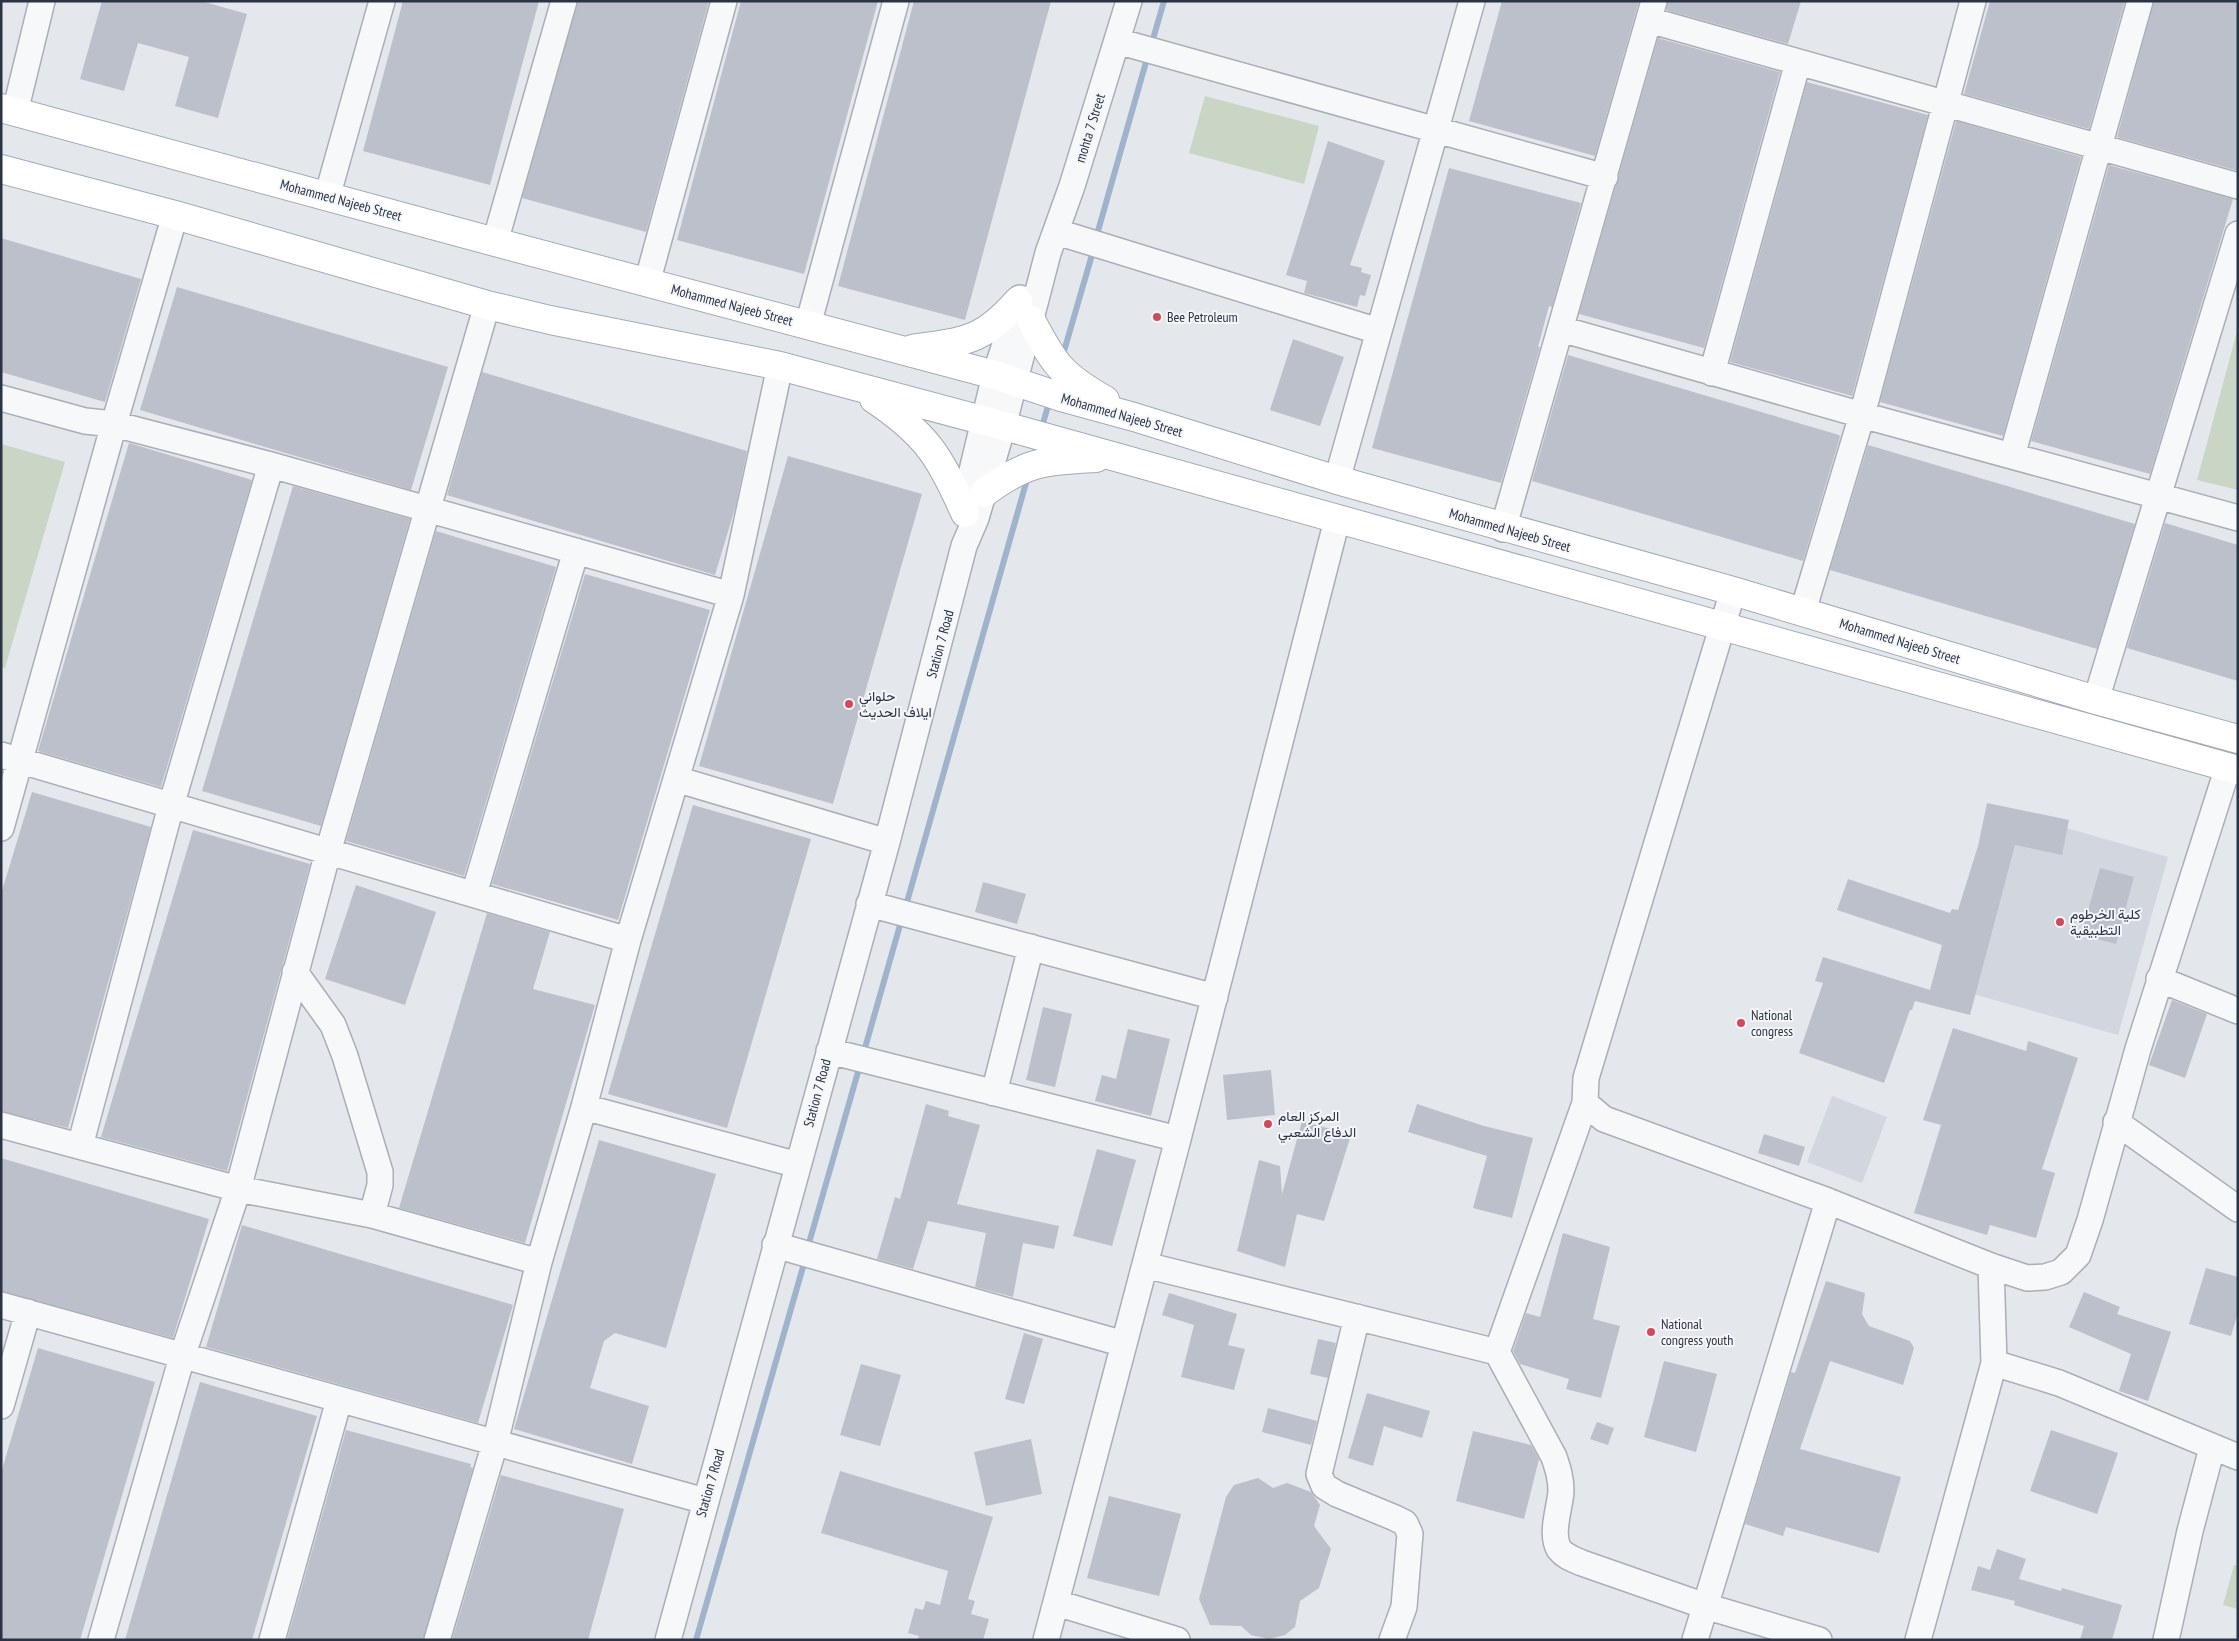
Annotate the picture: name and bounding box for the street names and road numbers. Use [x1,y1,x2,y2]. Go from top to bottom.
street label: mohta 7 Street [1071,91,1109,165]
street label: Mohammed Najeeb Street [278,175,404,225]
street label: Mohammed Najeeb Street [669,280,795,330]
street label: Mohammed Najeeb Street [1059,389,1185,441]
street label: Mohammed Najeeb Street [1447,504,1573,556]
street label: Station 7 Road [922,608,958,680]
street label: Mohammed Najeeb Street [1837,614,1963,668]
street label: Station 7 Road [799,1057,835,1129]
street label: Station 7 Road [692,1447,728,1519]

